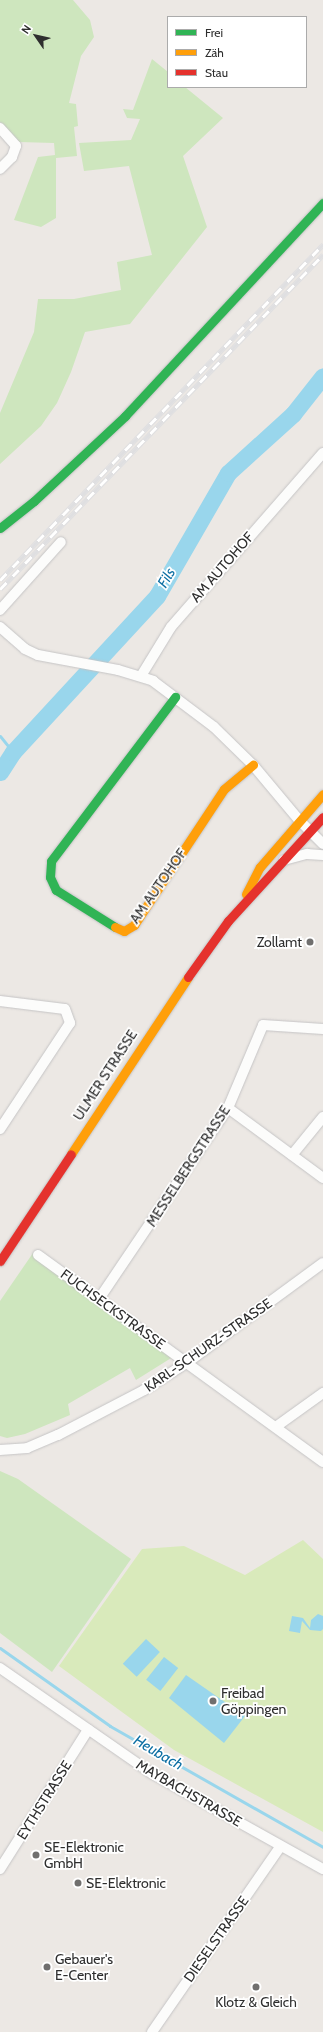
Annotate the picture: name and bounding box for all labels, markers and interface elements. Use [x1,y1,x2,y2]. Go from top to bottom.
north arrow [16,16,56,56]
legend [167,16,307,88]
text: N [18,22,34,36]
text: Frei [205,25,223,40]
text: Zäh [205,45,224,60]
text: Stau [205,65,228,80]
street label: AM AUTOHOF [187,528,257,606]
water label: Fils [154,565,180,591]
street label: AM AUTOHOF [126,845,190,927]
place label: Zollamt [257,934,302,950]
marker: Zollamt [305,937,315,947]
street label: ULMER STRASSE [69,1027,141,1123]
street label: MESSELBERGSTRASSE [143,1102,233,1230]
street label: FUCHSECKSTRASSE [57,1265,169,1353]
street label: KARL-SCHURZ-STRASSE [141,1295,275,1395]
place label: Freibad Göppingen [221,1685,286,1718]
marker: Freibad Göppingen [208,1696,218,1706]
water label: Heubach [130,1732,186,1774]
street label: MAYBACHSTRASSE [133,1756,245,1830]
street label: EYTHSTRASSE [13,1757,75,1843]
place label: SE-Elektronic GmbH [44,1839,124,1872]
marker: SE-Elektronic GmbH [31,1850,41,1860]
place label: SE-Elektronic [86,1875,166,1891]
marker: SE-Elektronic [73,1878,83,1888]
street label: DIESELSTRASSE [180,1893,252,1985]
place label: Gebauer's E-Center [55,1951,113,1984]
marker: Gebauer's E-Center [42,1962,52,1972]
marker: Klotz & Gleich [251,1982,261,1992]
place label: Klotz & Gleich [215,1994,297,2010]

